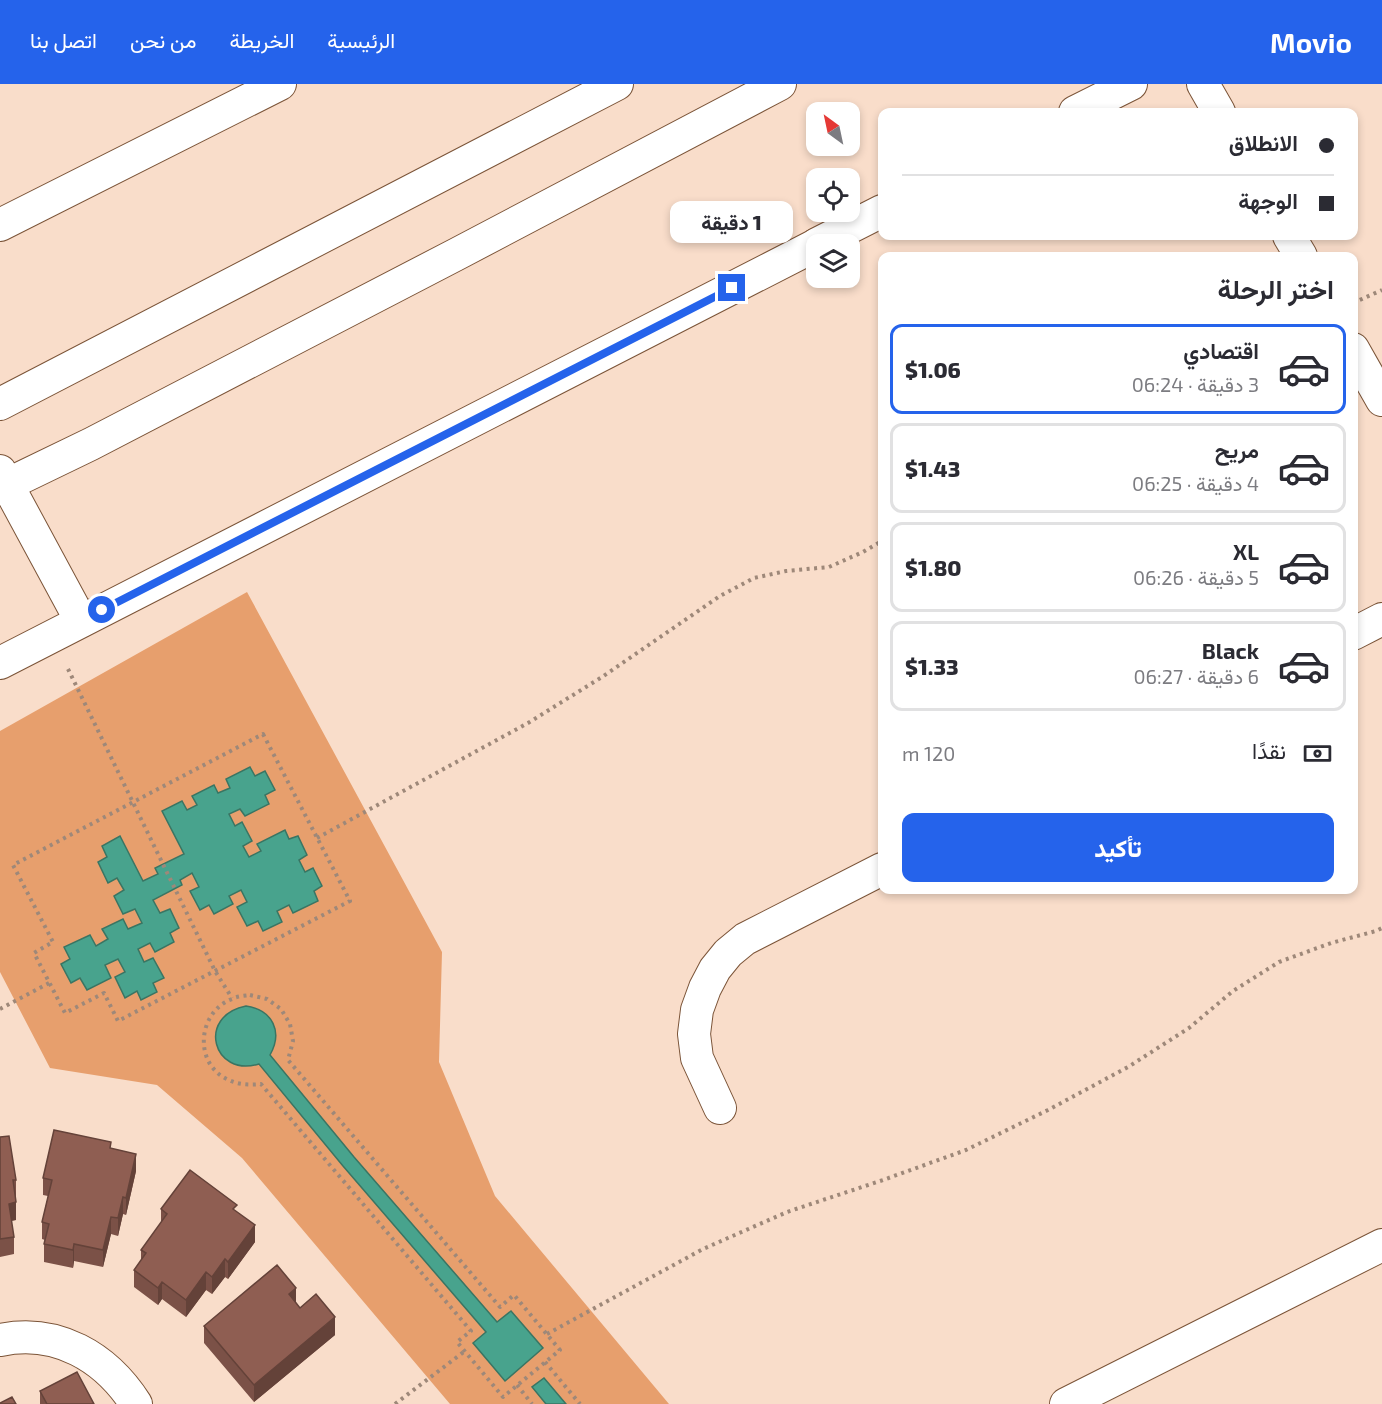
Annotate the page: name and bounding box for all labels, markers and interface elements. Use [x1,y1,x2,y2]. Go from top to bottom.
text: Movio [1270,25,1352,59]
text: اتصل بنا [30,27,97,52]
text: من نحن [130,27,196,52]
text: الخريطة [229,27,294,52]
text: الرئيسية [327,27,395,52]
north arrow [806,102,860,156]
map controls [806,102,860,288]
text: الانطلاق [1229,129,1298,155]
button: locate [806,168,860,222]
text: الوجهة [1238,187,1298,213]
callout: 1 دقيقة [670,201,794,243]
text: 1 دقيقة [701,210,762,234]
button: layers [806,234,860,288]
text: اختر الرحلة [1217,272,1334,304]
route end [718,274,745,301]
text: اقتصادي [1183,337,1259,363]
icon: car [1277,342,1331,396]
text: $1.06 [905,356,961,382]
text: 3 دقيقة · 06:24 [1132,372,1259,396]
text: مريح [1215,436,1259,462]
icon: car [1277,441,1331,495]
text: $1.43 [905,455,960,481]
text: 4 دقيقة · 06:25 [1132,471,1259,495]
text: XL [1233,538,1259,564]
icon: car [1277,540,1331,594]
text: $1.80 [905,554,962,580]
text: 5 دقيقة · 06:26 [1133,565,1259,589]
route start [88,596,115,623]
text: Black [1202,637,1259,663]
icon: car [1277,639,1331,693]
text: $1.33 [905,653,959,679]
text: 6 دقيقة · 06:27 [1133,664,1259,688]
text: نقدًا [1252,737,1286,763]
icon: cash [1301,737,1334,770]
text: 120 m [902,741,955,765]
button: تأكيد [902,813,1334,882]

